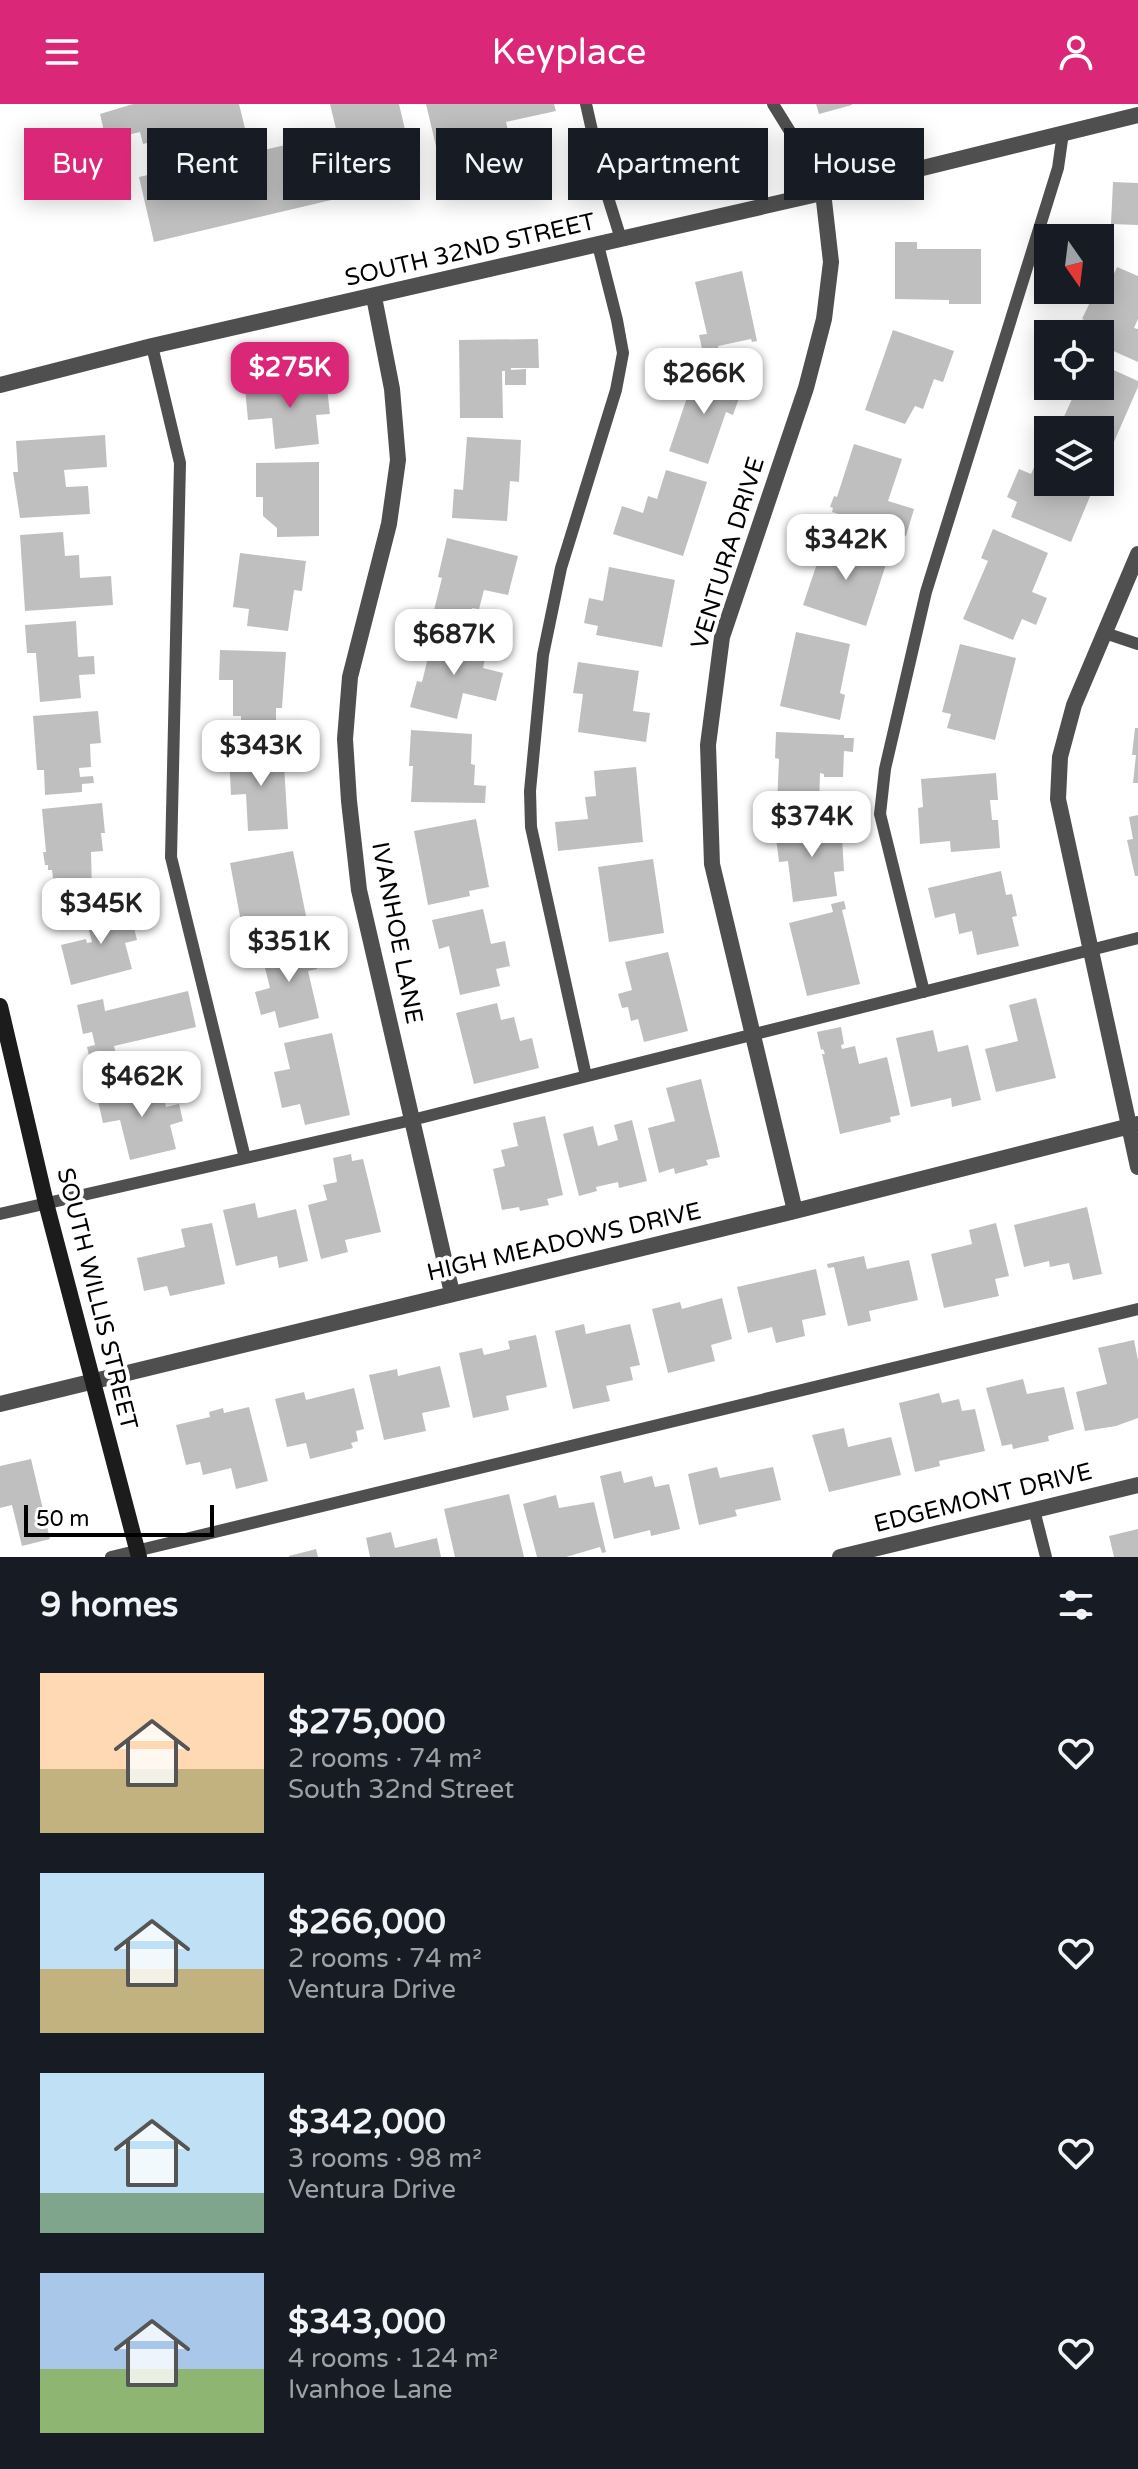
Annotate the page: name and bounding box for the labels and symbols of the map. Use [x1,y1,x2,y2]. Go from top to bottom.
street label: SOUTH 32ND STREET [342,207,598,293]
north arrow [1034,224,1114,304]
pin: $275K [234,342,346,410]
pin: $266K [648,348,760,416]
street label: VENTURA DRIVE [685,454,771,652]
pin: $342K [790,514,902,582]
pin: $687K [398,609,510,677]
pin: $343K [205,720,317,788]
pin: $374K [756,791,868,859]
street label: IVANHOE LANE [365,840,429,1026]
pin: $345K [45,878,157,946]
pin: $351K [233,916,345,984]
pin: $462K [86,1051,198,1119]
street label: SOUTH WILLIS STREET [50,1165,144,1433]
street label: HIGH MEADOWS DRIVE [424,1196,704,1288]
street label: EDGEMONT DRIVE [871,1457,1095,1539]
scale bar [24,1501,214,1537]

